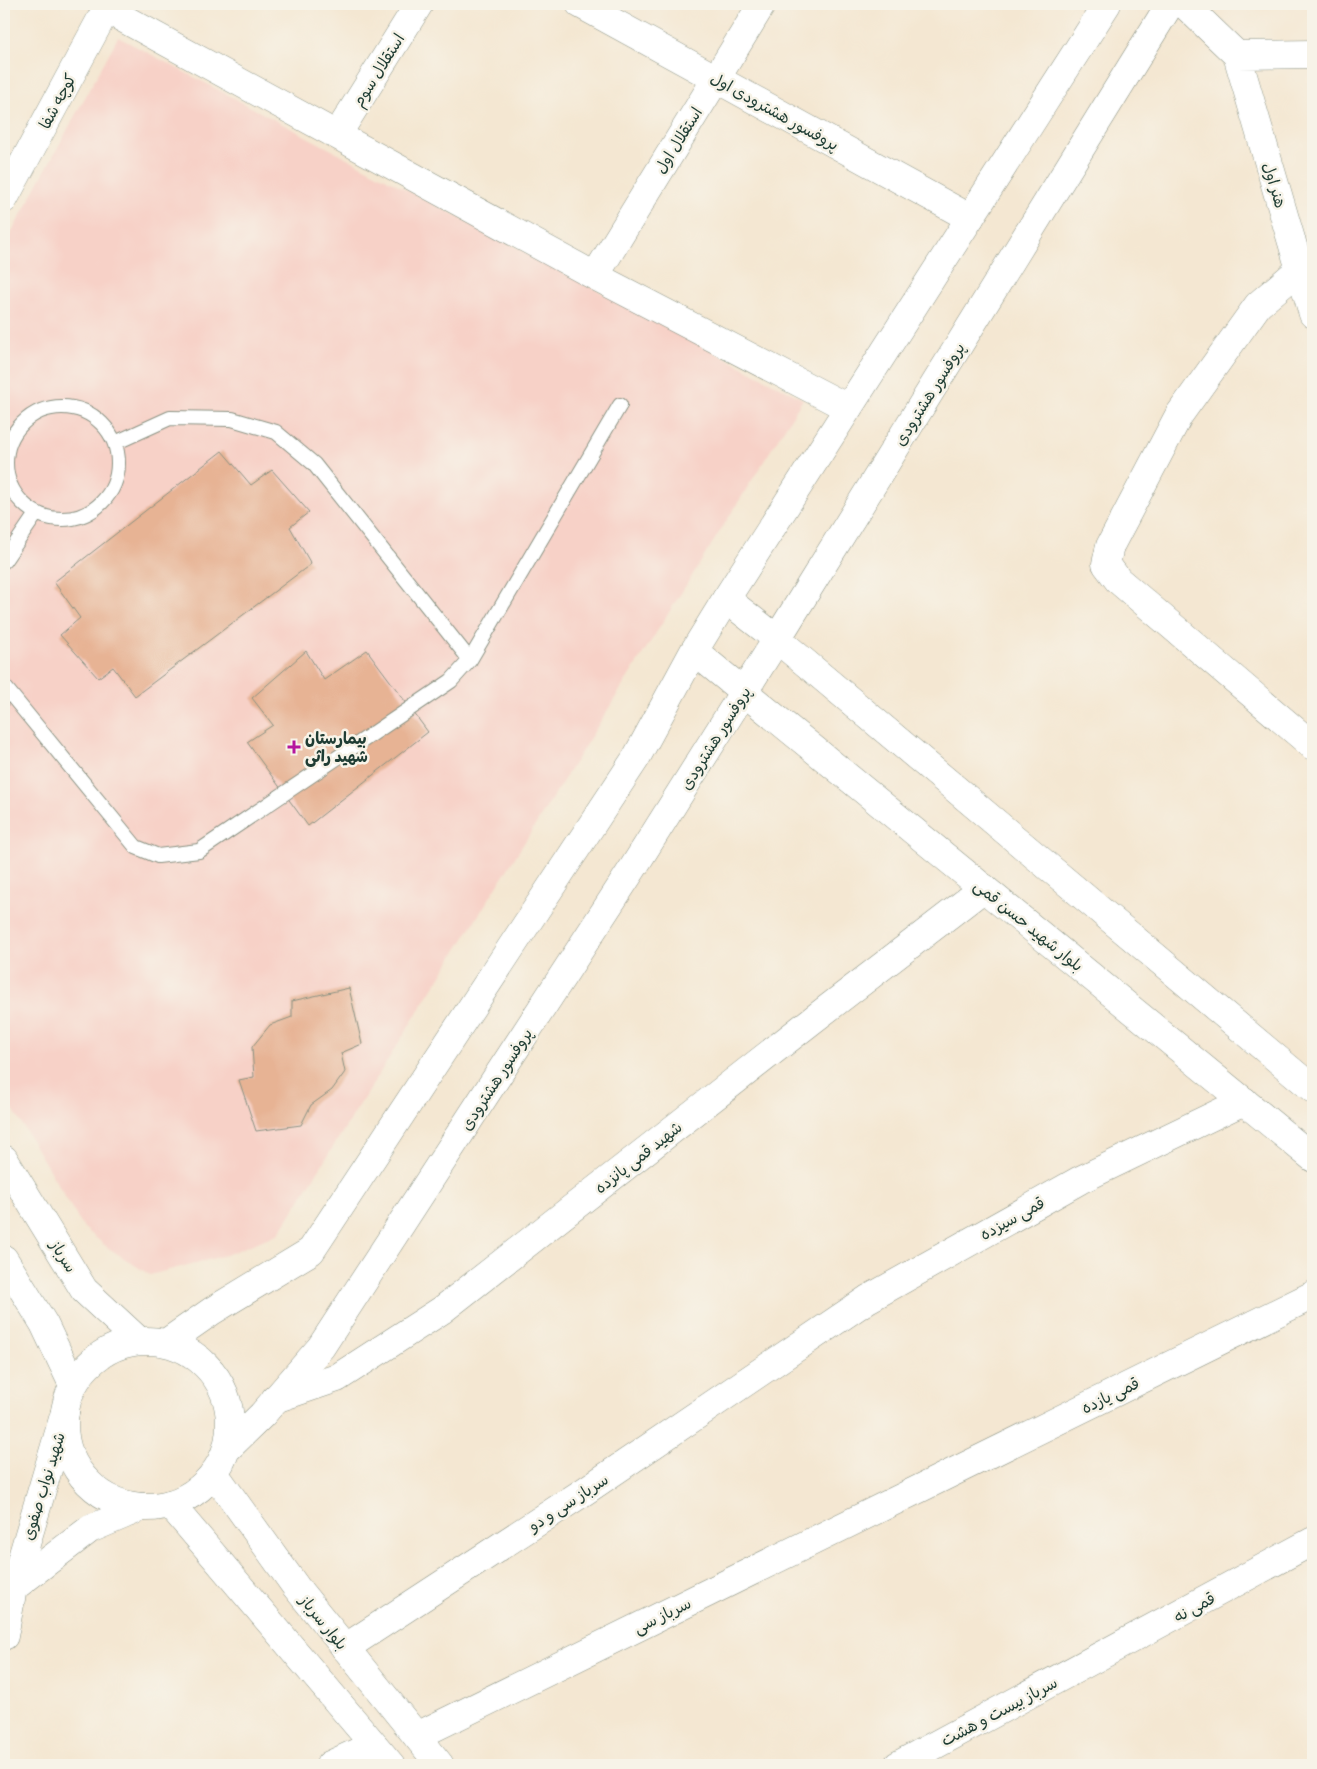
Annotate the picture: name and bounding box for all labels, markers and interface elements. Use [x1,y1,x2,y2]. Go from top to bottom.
street label: استقلال سوم [348,30,411,112]
street label: پروفسور هشترودی اول [707,68,842,155]
street label: کوچه شفا [35,70,81,133]
street label: استقلال اول [651,104,706,177]
street label: هنر اول [1259,160,1290,210]
street label: پروفسور هشترودی [890,339,970,450]
street label: پروفسور هشترودی [676,683,756,794]
place label: بیمارستان شهید راثی [305,729,368,767]
marker: بیمارستان شهید راثی [287,740,301,754]
street label: بلوار شهید حسن قمی [970,876,1087,976]
street label: پروفسور هشترودی [456,1025,537,1134]
street label: شهید قمی پانزده [591,1117,686,1198]
street label: قمی سیزده [977,1193,1048,1245]
street label: سرباز [45,1235,81,1276]
street label: قمی یازده [1078,1373,1143,1419]
street label: شهید نواب صفوی [18,1430,70,1543]
street label: سرباز سی و دو [523,1470,612,1537]
street label: قمی نه [1170,1588,1219,1627]
street label: بلوار سرباز [294,1589,351,1654]
street label: سرباز سی [630,1593,695,1638]
street label: سرباز بیست و هشت [938,1673,1061,1750]

